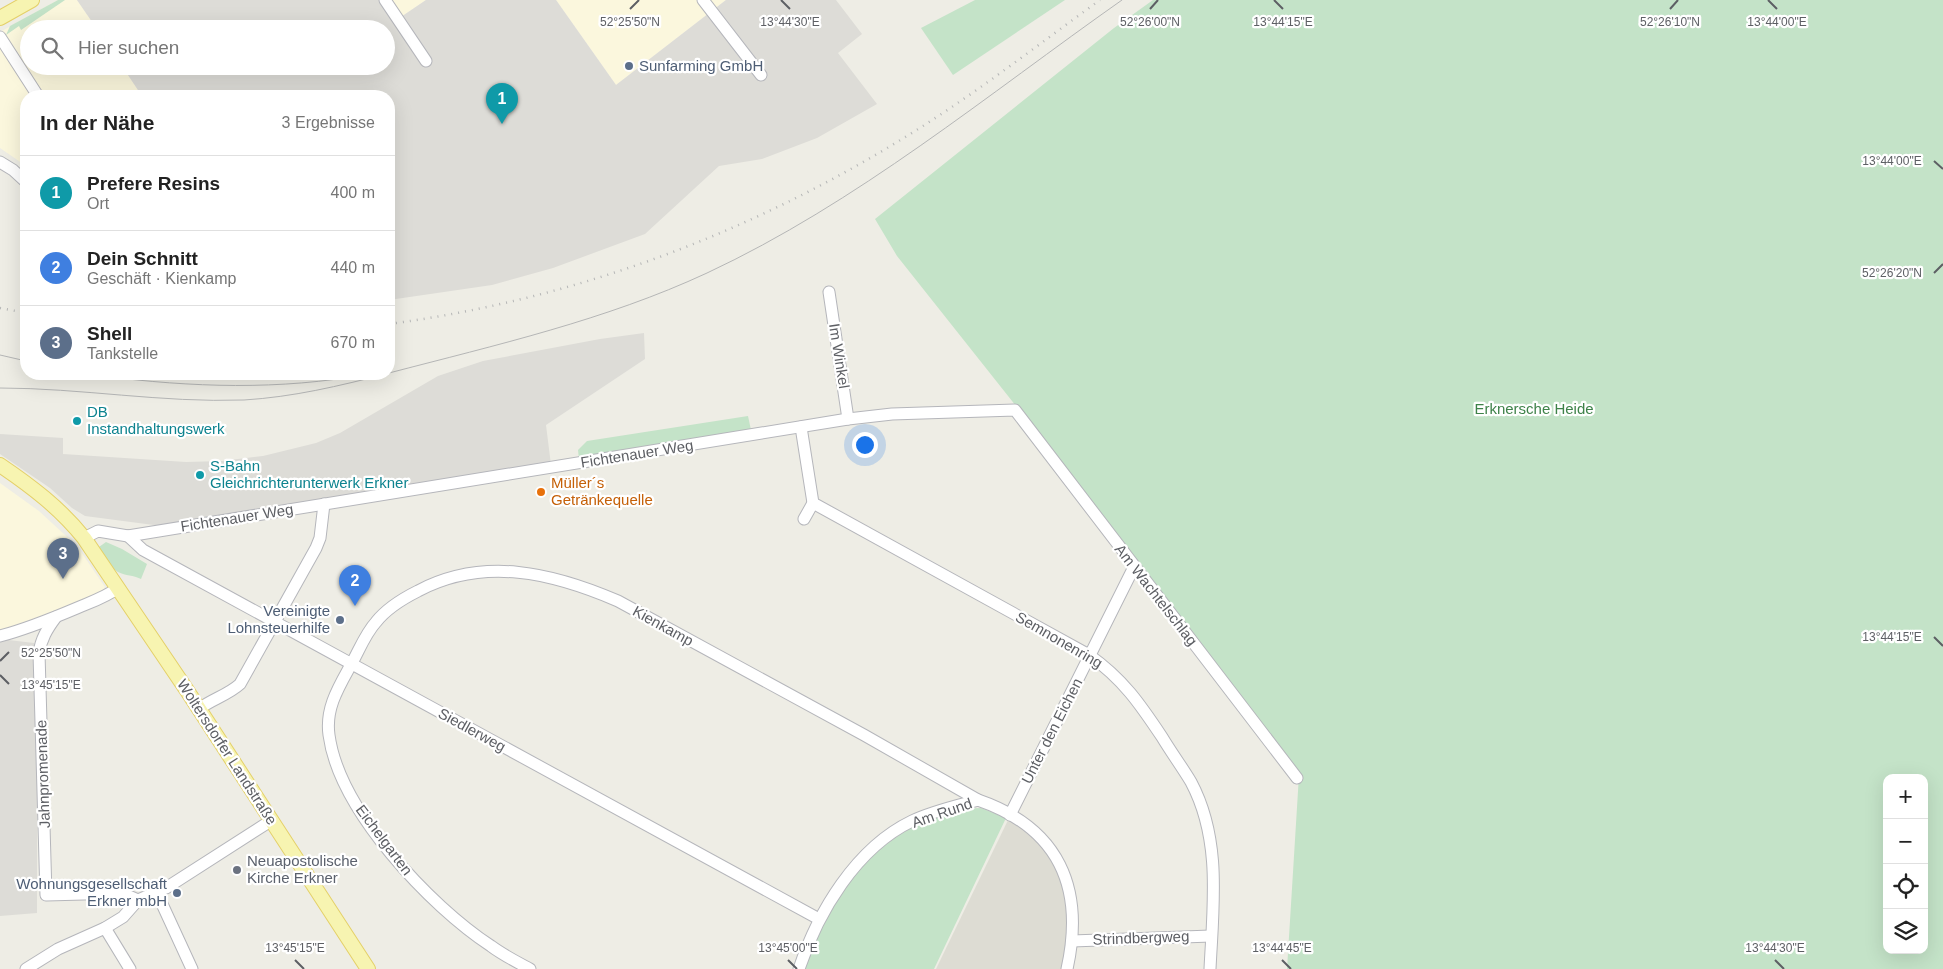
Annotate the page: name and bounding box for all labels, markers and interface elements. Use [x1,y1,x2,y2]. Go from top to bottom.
text: 52°25'50"N [600,15,660,29]
text: 13°44'30"E [760,15,820,29]
text: 52°26'00"N [1120,15,1180,29]
text: 13°44'15"E [1253,15,1313,29]
text: 52°26'10"N [1640,15,1700,29]
text: 13°44'00"E [1747,15,1807,29]
search box [20,20,395,75]
icon: search [38,34,66,62]
text: Hier suchen [78,37,179,58]
place label: Sunfarming GmbH [639,57,763,74]
marker: Sunfarming GmbH [623,60,635,72]
pin: 1 [486,83,518,124]
text: In der Nähe [40,111,154,134]
text: 3 Ergebnisse [282,114,375,131]
text: 13°44'00"E [1862,154,1922,168]
text: Prefere Resins [87,173,220,194]
text: 1 [52,184,60,201]
text: 400 m [331,184,375,201]
text: Ort [87,195,109,212]
text: Dein Schnitt [87,248,198,269]
text: 2 [52,259,60,276]
text: 440 m [331,259,375,276]
text: 52°26'20"N [1862,266,1922,280]
text: Geschäft · Kienkamp [87,270,236,287]
street label: Im Winkel [826,322,853,390]
text: Shell [87,323,132,344]
text: 3 [52,334,60,351]
text: 670 m [331,334,375,351]
text: Tankstelle [87,345,158,362]
park label: Erknersche Heide [1474,400,1594,417]
place label: DB Instandhaltungswerk [87,403,225,437]
marker: DB Instandhaltungswerk [71,415,83,427]
your location [852,432,878,458]
street label: Fichtenauer Weg [579,436,695,471]
place label: S-Bahn Gleichrichterunterwerk Erkner [210,457,408,491]
marker: S-Bahn Gleichrichterunterwerk Erkner [194,469,206,481]
place label: Müller´s Getränkequelle [551,474,653,508]
marker: Müller´s Getränkequelle [535,486,547,498]
street label: Fichtenauer Weg [179,500,295,535]
pin: 3 [47,538,79,579]
street label: Am Wachtelschlag [1112,541,1201,649]
pin: 2 [339,565,371,606]
place label: Vereinigte Lohnsteuerhilfe [227,602,330,636]
street label: Kienkamp [630,602,697,649]
street label: Semnonenring [1013,608,1106,671]
marker: Vereinigte Lohnsteuerhilfe [334,614,346,626]
text: 13°44'15"E [1862,630,1922,644]
text: 52°25'50"N [21,646,81,660]
street label: Unter den Eichen [1018,675,1085,786]
street label: Woltersdorfer Landstraße [174,676,281,828]
text: 13°45'15"E [21,678,81,692]
street label: Siedlerweg [436,704,509,755]
street label: Jahnpromenade [32,720,53,828]
map controls [1883,774,1928,954]
button: + [1883,774,1928,819]
street label: Am Rund [910,794,974,831]
street label: Eichelgarten [353,801,416,878]
button: − [1883,819,1928,864]
place label: Neuapostolische Kirche Erkner [247,852,358,886]
marker: Neuapostolische Kirche Erkner [231,864,243,876]
button: locate [1883,864,1928,909]
place label: Wohnungsgesellschaft Erkner mbH [16,875,168,909]
marker: Wohnungsgesellschaft Erkner mbH [171,887,183,899]
button: layers [1883,909,1928,954]
street label: Strindbergweg [1092,927,1190,948]
text: 13°45'15"E [265,941,325,955]
text: 13°45'00"E [758,941,818,955]
text: 13°44'45"E [1252,941,1312,955]
text: 13°44'30"E [1745,941,1805,955]

